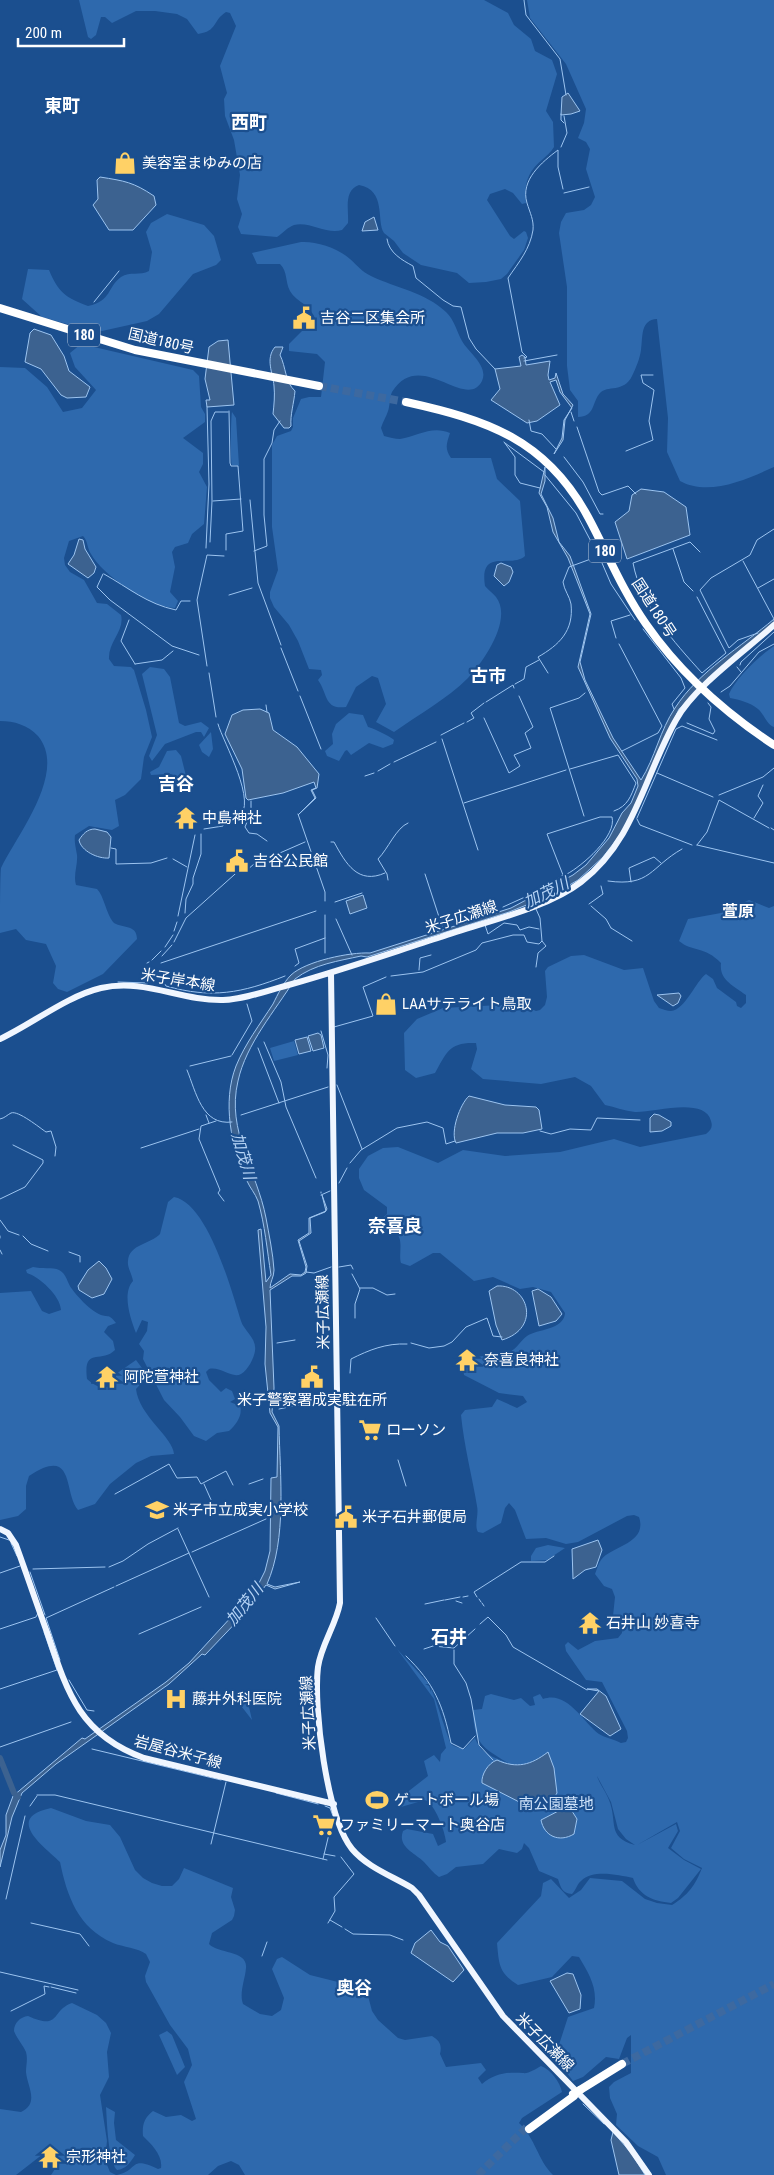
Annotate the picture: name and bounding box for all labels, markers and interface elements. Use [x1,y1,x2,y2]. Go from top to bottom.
scale bar [18,15,124,47]
text: 200 m [25,24,62,42]
district label: 東町 [44,95,80,116]
district label: 西町 [231,112,267,133]
shop icon: 美容室まゆみの店 [112,150,138,176]
place label: 美容室まゆみの店 [142,154,262,172]
public building icon: 吉谷二区集会所 [291,305,317,331]
place label: 吉谷二区集会所 [320,309,425,327]
road number: 180 [68,324,100,346]
street label: 国道180号 [126,325,196,357]
road number: 180 [589,540,621,562]
street label: 国道180号 [628,575,680,641]
district label: 古市 [470,665,506,686]
district label: 吉谷 [158,773,194,794]
temple icon: 中島神社 [173,805,199,831]
place label: 中島神社 [202,809,262,827]
public building icon: 吉谷公民館 [224,848,250,874]
place label: 吉谷公民館 [253,852,328,870]
water label: 加茂川 [520,873,574,912]
street label: 米子広瀬線 [423,897,499,937]
district label: 萱原 [722,902,754,921]
street label: 米子岸本線 [140,965,216,995]
shop icon: LAAサテライト鳥取 [373,991,399,1017]
place label: LAAサテライト鳥取 [402,995,532,1013]
water label: 加茂川 [228,1130,260,1184]
district label: 奈喜良 [368,1215,422,1236]
street label: 米子広瀬線 [313,1274,333,1350]
temple icon: 奈喜良神社 [454,1347,480,1373]
place label: 奈喜良神社 [484,1351,559,1369]
temple icon: 阿陀萱神社 [94,1364,120,1390]
public building icon: 米子警察署成実駐在所 [299,1364,325,1390]
place label: 阿陀萱神社 [124,1368,199,1386]
place label: 米子警察署成実駐在所 [237,1391,387,1409]
supermarket icon: ローソン [357,1417,383,1443]
place label: ローソン [386,1421,446,1439]
school or university icon: 米子市立成実小学校 [144,1497,170,1523]
place label: 米子市立成実小学校 [173,1501,308,1519]
public building icon: 米子石井郵便局 [333,1504,359,1530]
place label: 米子石井郵便局 [362,1508,467,1526]
water label: 加茂川 [222,1578,268,1629]
temple icon: 石井山 妙喜寺 [577,1610,603,1636]
place label: 石井山 妙喜寺 [606,1614,699,1632]
district label: 石井 [431,1626,467,1647]
street label: 米子広瀬線 [297,1675,319,1751]
hospital icon: 藤井外科医院 [163,1686,189,1712]
place label: 藤井外科医院 [192,1690,282,1708]
street label: 岩屋谷米子線 [132,1732,224,1772]
sports icon: ゲートボール場 [364,1787,390,1813]
place label: ゲートボール場 [394,1791,499,1809]
park label: 南公園墓地 [518,1795,594,1813]
supermarket icon: ファミリーマート奥谷店 [311,1812,337,1838]
place label: ファミリーマート奥谷店 [340,1816,505,1834]
district label: 奥谷 [336,1977,372,1998]
street label: 米子広瀬線 [512,2009,578,2075]
temple icon: 宗形神社 [37,2144,63,2170]
place label: 宗形神社 [66,2148,126,2166]

